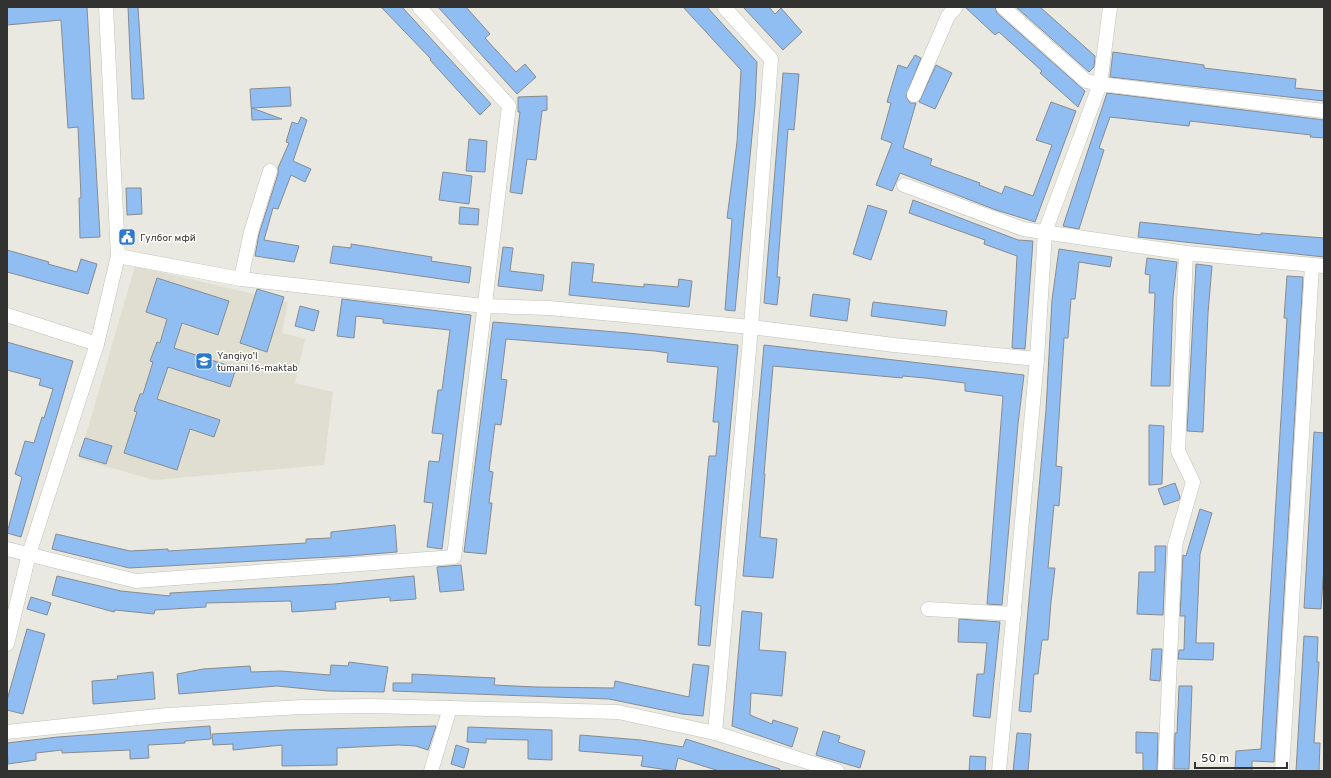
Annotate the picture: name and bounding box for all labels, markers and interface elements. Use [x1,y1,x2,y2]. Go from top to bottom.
public building icon: Гулбог мфй [117,227,137,247]
place label: Гулбог мфй [140,232,196,245]
place label: Yangiyo'l tumani 16-maktab [217,350,298,375]
school or university icon: Yangiyo'l tumani 16-maktab [194,351,214,371]
scale bar [1195,744,1287,770]
text: 50 m [1201,751,1229,767]

